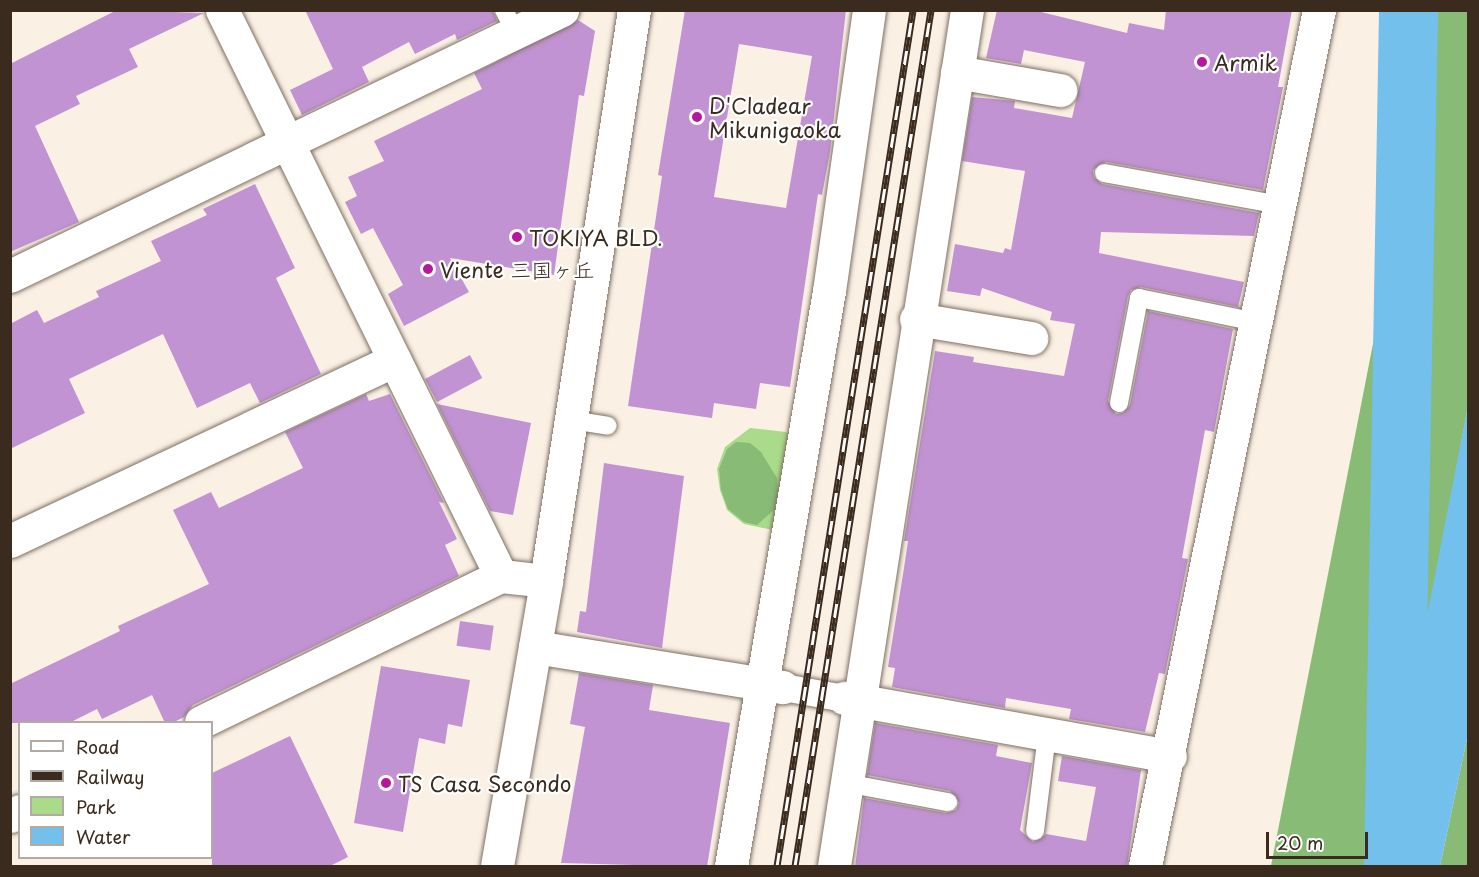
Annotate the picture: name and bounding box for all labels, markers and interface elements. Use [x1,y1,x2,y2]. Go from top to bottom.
place label: Armik [1214,49,1277,75]
marker: Armik [1195,55,1209,69]
place label: D'Cladear Mikunigaoka [709,92,841,142]
marker: D'Cladear Mikunigaoka [690,110,704,124]
place label: TOKIYA BLD. [529,224,663,250]
marker: TOKIYA BLD. [510,230,524,244]
place label: Viente 三国ヶ丘 [440,256,594,282]
marker: Viente 三国ヶ丘 [421,262,435,276]
legend [18,721,213,859]
text: Road [76,733,120,760]
text: Railway [76,763,144,790]
place label: TS Casa Secondo [398,770,574,796]
marker: TS Casa Secondo [379,776,393,790]
text: Park [76,793,116,820]
scale bar [1269,820,1371,858]
text: Water [76,823,130,850]
text: 20 m [1277,829,1323,856]

